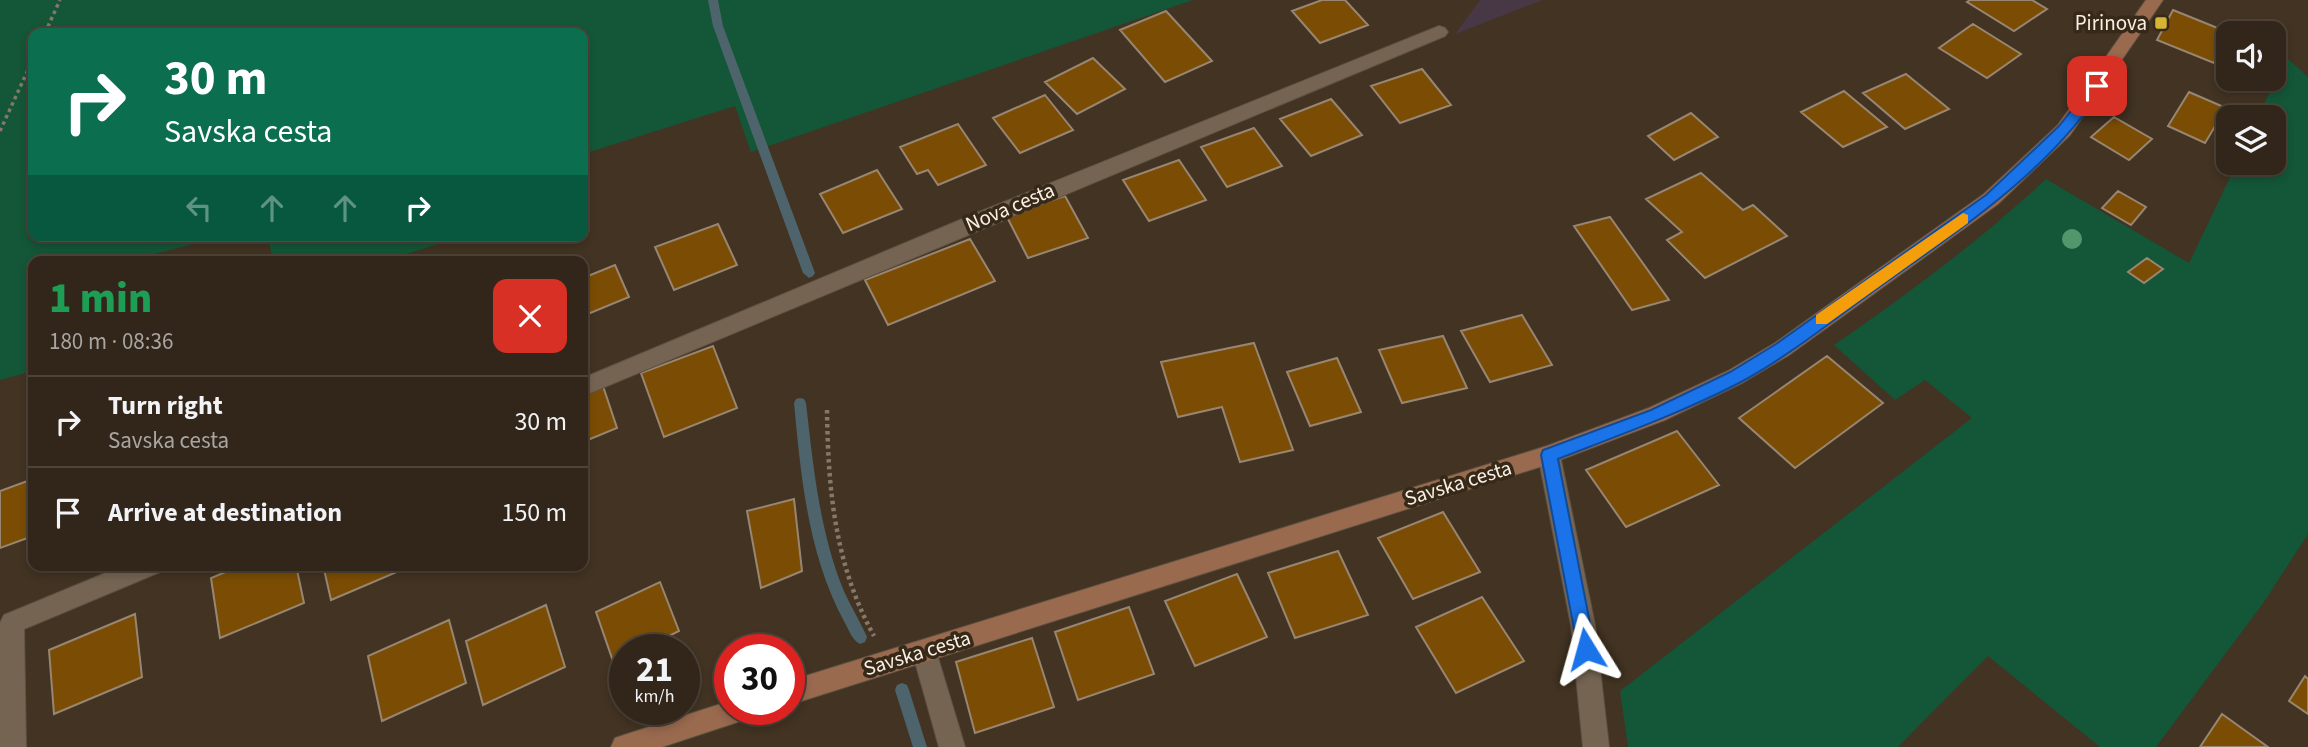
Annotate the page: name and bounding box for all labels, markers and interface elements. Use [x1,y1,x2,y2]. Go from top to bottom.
place label: Pirinova [2075,8,2147,38]
marker: Pirinova [2153,15,2169,31]
map controls [2216,21,2286,175]
button: sound [2216,21,2286,91]
text: 30 m [164,44,268,114]
icon: right [49,56,140,147]
pin [2067,56,2127,116]
icon: arrive [2078,67,2116,105]
button: layers [2216,105,2286,175]
text: Savska cesta [164,109,332,155]
street label: Nova cesta [961,175,1059,239]
icon: left [180,189,218,227]
icon: ahead [253,189,291,227]
icon: ahead [326,189,364,227]
icon: right [399,189,437,227]
text: 1 min [49,269,152,329]
button: close [493,279,567,353]
text: 180 m · 08:36 [49,325,173,358]
text: Turn right [108,387,223,424]
icon: right [49,403,87,441]
text: 30 m [514,403,567,440]
text: Savska cesta [108,424,229,457]
street label: Savska cesta [1401,452,1515,514]
icon: arrive [49,494,87,532]
text: Arrive at destination [108,494,342,531]
text: 150 m [501,494,567,531]
position arrow [1549,612,1623,686]
street label: Savska cesta [860,622,974,684]
speed limit sign: 30 [714,634,805,725]
text: 21 [636,645,673,695]
text: km/h [635,684,674,709]

